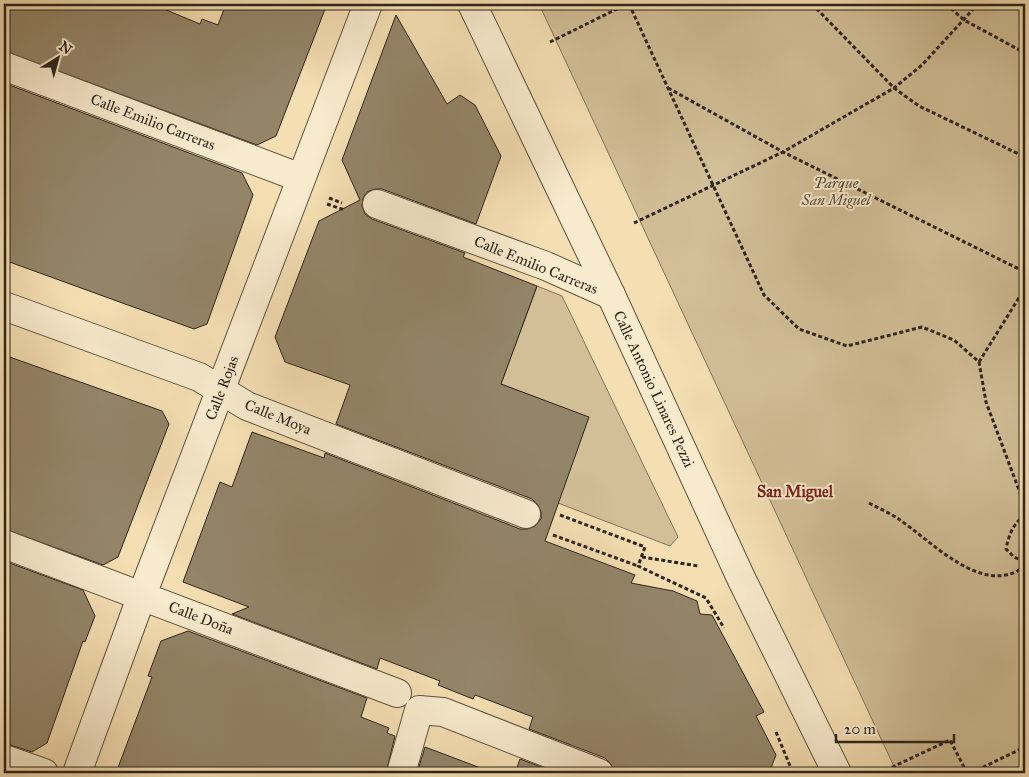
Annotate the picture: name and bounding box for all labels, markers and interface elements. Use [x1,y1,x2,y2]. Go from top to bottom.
north arrow [32,32,82,82]
text: N [56,38,75,58]
street label: Calle Emilio Carreras [88,90,218,154]
park label: Parque San Miguel [801,174,872,209]
street label: Calle Emilio Carreras [471,232,601,298]
street label: Calle Antonio Linares Pezzi [610,308,698,470]
street label: Calle Rojas [201,353,243,423]
street label: Calle Moya [242,396,315,439]
district label: San Miguel [757,482,834,502]
street label: Calle Doña [166,597,237,639]
scale bar [836,712,954,744]
text: 20 m [844,720,876,738]

